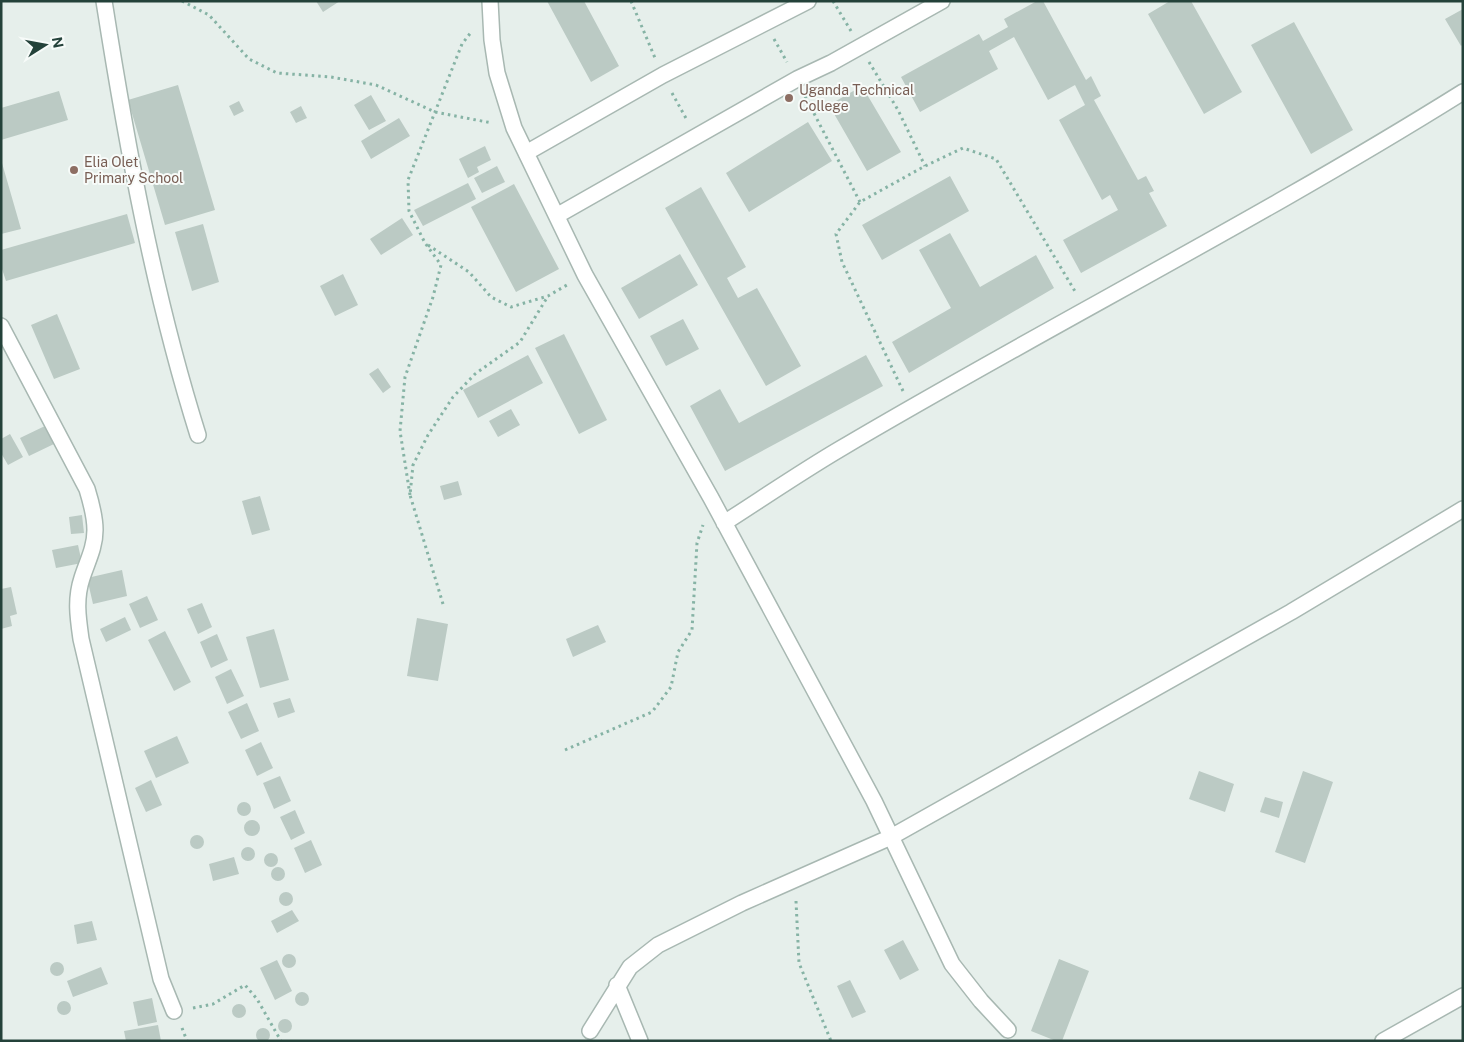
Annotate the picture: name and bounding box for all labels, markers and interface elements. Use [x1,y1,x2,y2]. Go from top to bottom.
north arrow [20,20,70,70]
text: N [49,36,67,49]
place label: Uganda Technical College [799,82,914,114]
marker: Uganda Technical College [783,92,795,104]
place label: Elia Olet Primary School [84,154,183,186]
marker: Elia Olet Primary School [68,164,80,176]

